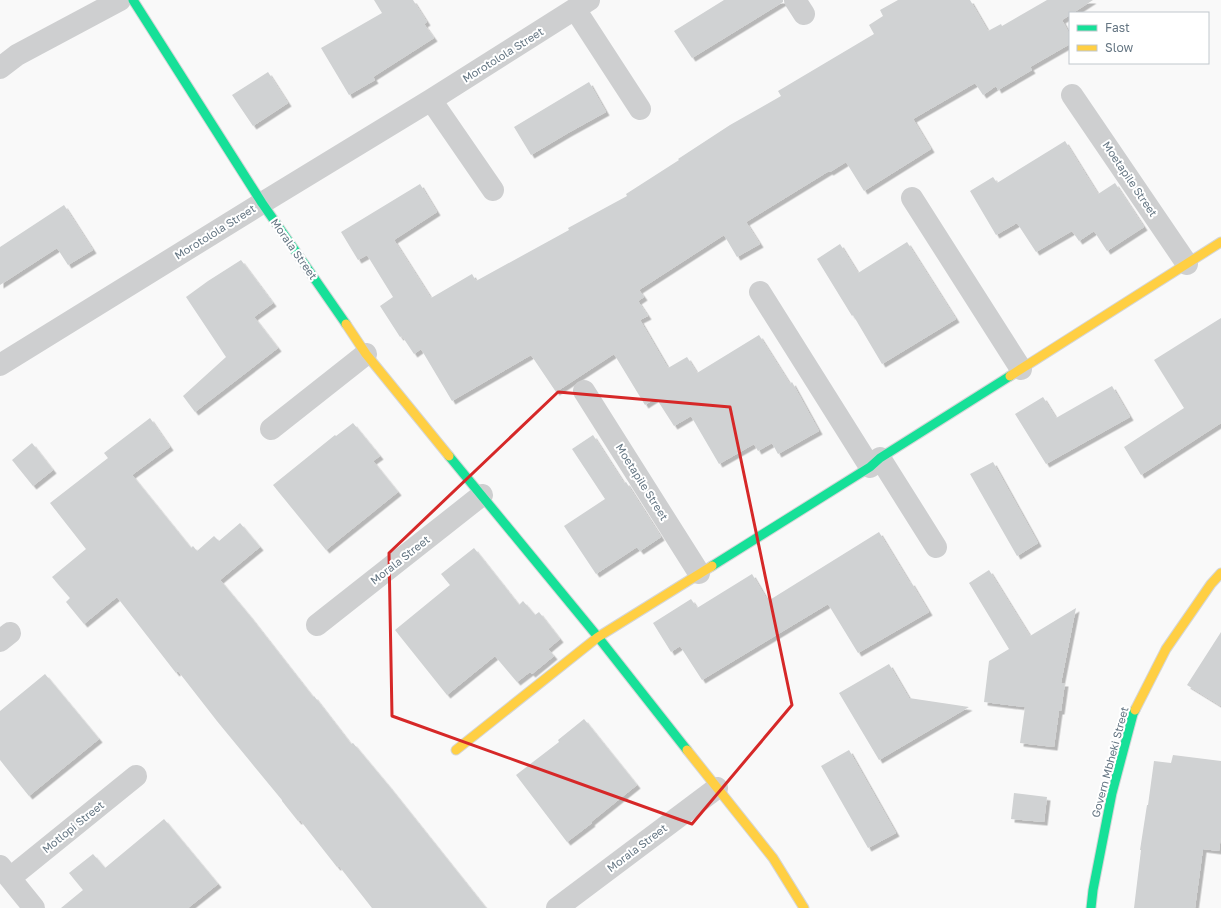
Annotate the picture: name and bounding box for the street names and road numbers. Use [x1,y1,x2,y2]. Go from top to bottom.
street label: Morotolola Street [460,24,546,85]
street label: Moetapile Street [1100,139,1160,219]
street label: Morotolola Street [172,201,258,262]
street label: Morala Street [269,216,320,282]
street label: Moetapile Street [614,441,671,522]
street label: Morala Street [368,532,432,587]
street label: Govern Mbheki Street [1088,705,1131,819]
street label: Motlopi Street [39,798,106,855]
street label: Morala Street [604,821,669,874]

